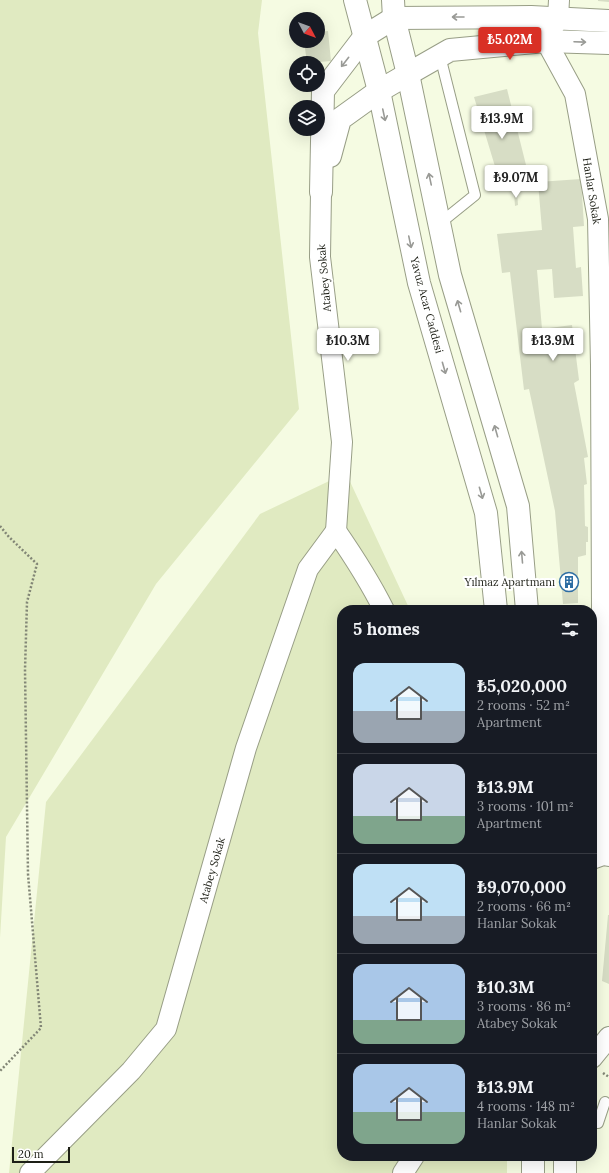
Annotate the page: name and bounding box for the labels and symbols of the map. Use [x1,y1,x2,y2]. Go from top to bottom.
north arrow [289,12,325,48]
one-way arrow [452,13,465,21]
pin: ₺5.02M [477,27,543,61]
one-way arrow [573,38,586,46]
one-way arrow [341,57,350,68]
pin: ₺13.9M [469,106,535,140]
one-way arrow [380,108,388,121]
street label: Hanlar Sokak [580,157,604,225]
pin: ₺9.07M [483,165,549,199]
one-way arrow [426,173,434,186]
one-way arrow [407,236,415,249]
street label: Atabey Sokak [314,243,334,313]
street label: Yavuz Acar Caddesi [407,254,447,355]
one-way arrow [455,300,462,313]
pin: ₺10.3M [315,328,381,362]
pin: ₺13.9M [520,328,586,362]
one-way arrow [441,361,448,374]
one-way arrow [492,424,499,437]
one-way arrow [478,486,485,499]
one-way arrow [519,551,526,564]
building icon: Yılmaz Apartmanı [558,571,580,593]
place label: Yılmaz Apartmanı [463,575,555,589]
street label: Atabey Sokak [196,835,228,906]
scale bar [12,1145,70,1164]

